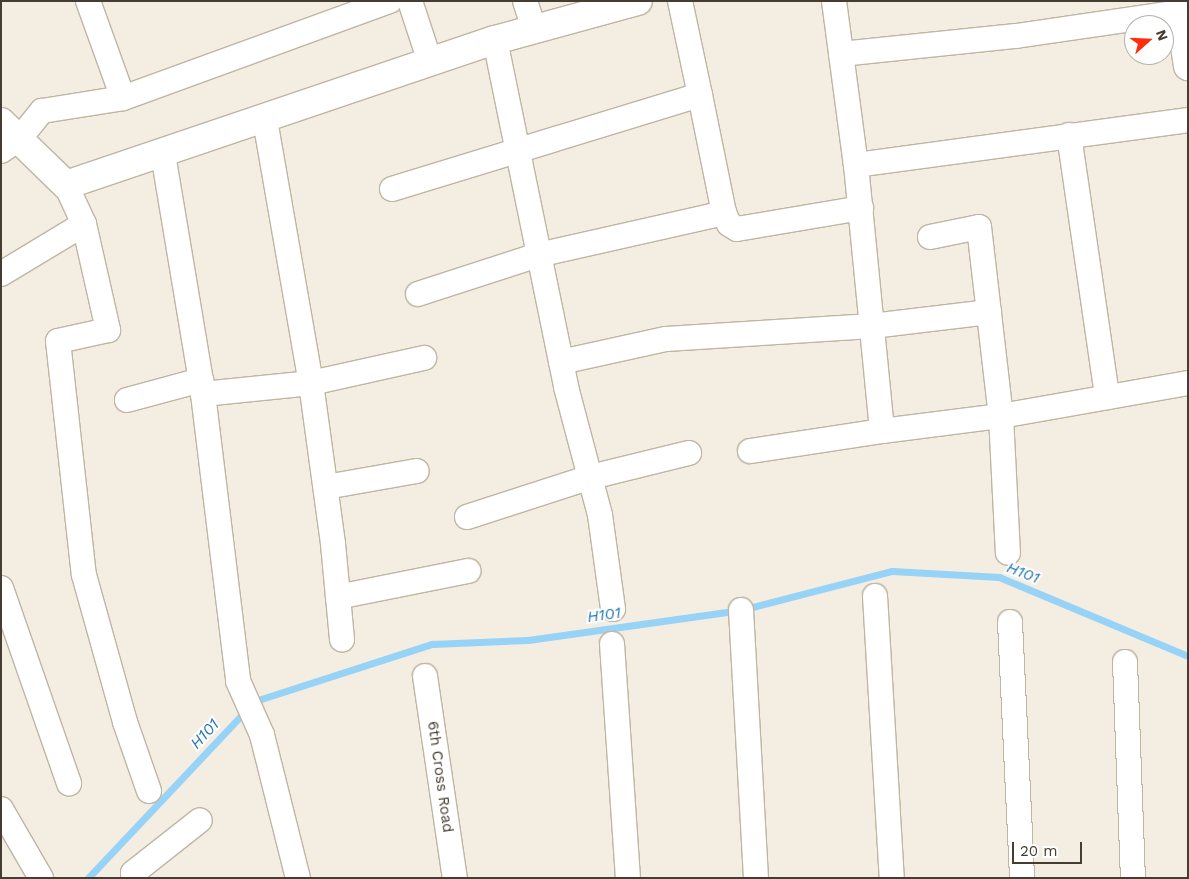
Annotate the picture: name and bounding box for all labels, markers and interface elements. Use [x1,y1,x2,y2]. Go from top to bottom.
north arrow [1124,15,1174,65]
text: N [1153,28,1171,43]
water label: H101 [1004,558,1042,588]
water label: H101 [586,603,622,627]
water label: H101 [186,715,224,753]
street label: 6th Cross Road [423,720,457,834]
scale bar [1014,832,1084,864]
text: 20 m [1020,842,1058,860]

